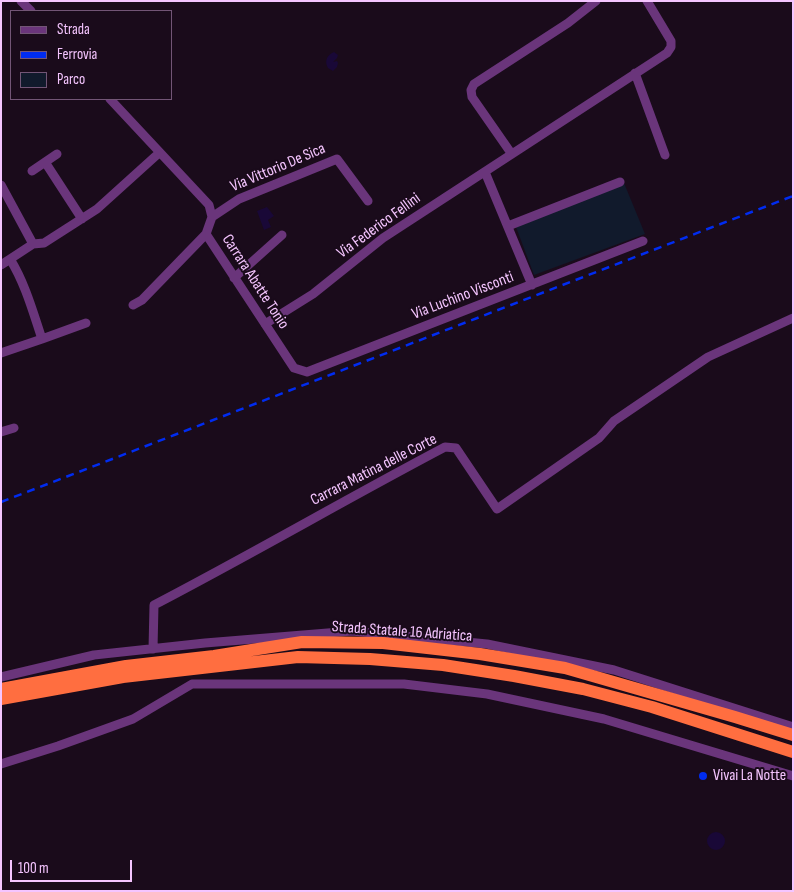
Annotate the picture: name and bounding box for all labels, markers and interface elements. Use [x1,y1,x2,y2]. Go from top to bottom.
legend [10,10,172,100]
text: Strada [57,20,90,39]
text: Ferrovia [57,45,97,64]
text: Parco [57,70,85,89]
street label: Via Vittorio De Sica [228,139,328,197]
street label: Via Federico Fellini [333,189,425,263]
street label: Carrara Abatte Tonio [217,231,293,333]
street label: Via Luchino Visconti [409,268,517,324]
street label: Carrara Matina delle Corte [308,430,440,510]
street label: Strada Statale 16 Adriatica [331,618,473,646]
place label: Vivai La Notte [713,766,786,786]
marker: Vivai La Notte [697,770,709,782]
scale bar [12,850,135,882]
text: 100 m [18,859,49,878]

